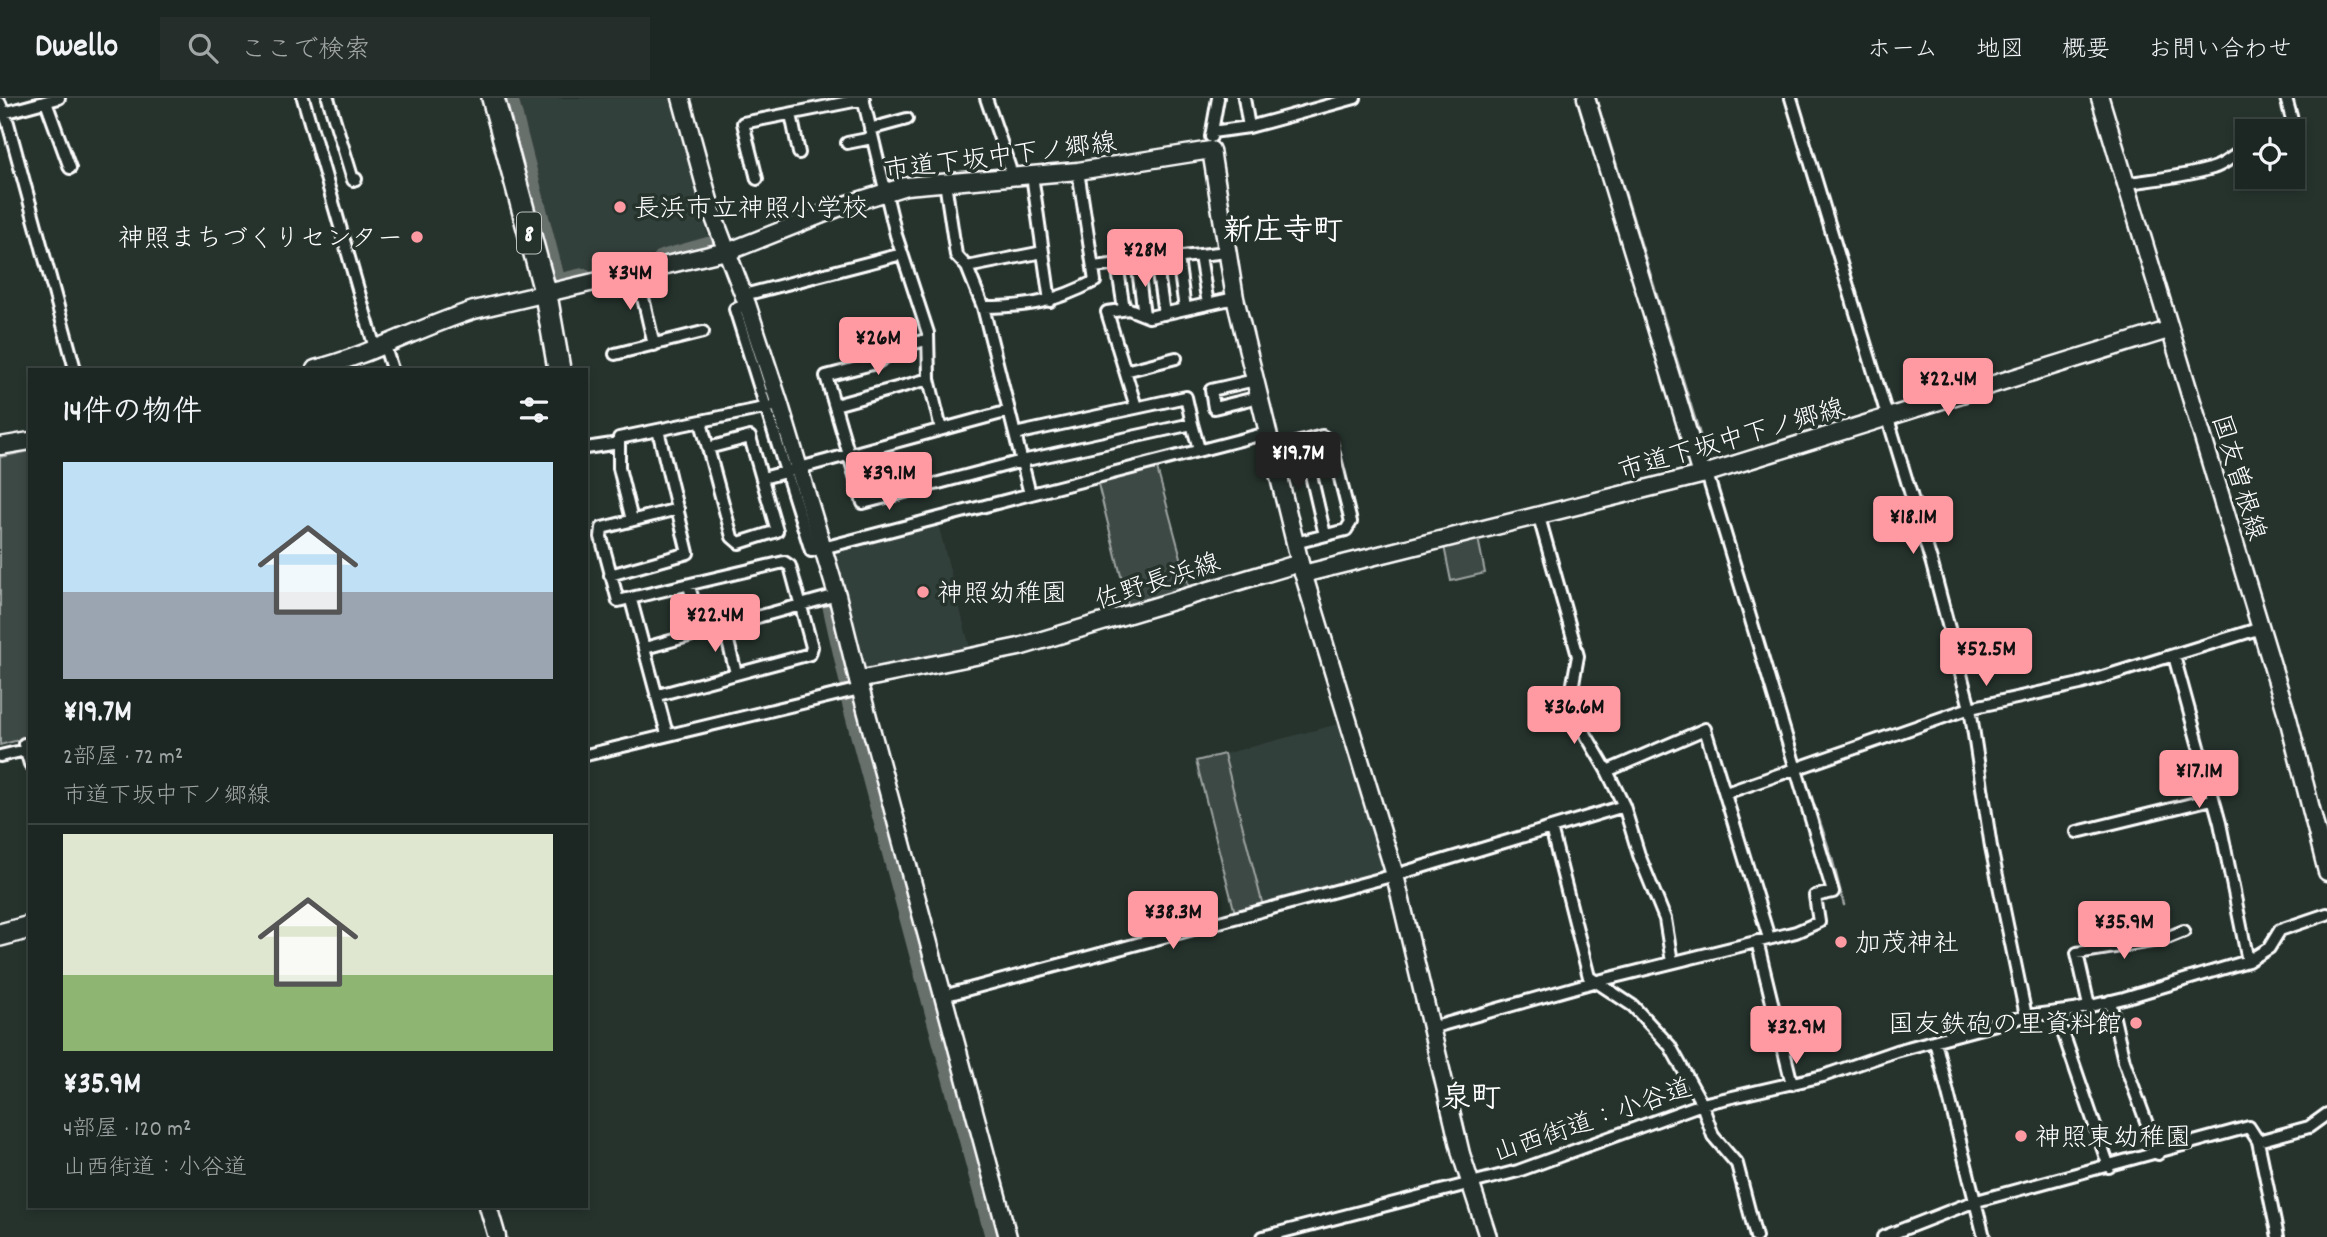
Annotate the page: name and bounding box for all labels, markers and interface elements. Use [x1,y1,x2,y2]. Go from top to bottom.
search box [160,17,650,80]
text: Dwello [35,25,118,72]
icon: search [184,29,222,67]
text: ここで検索 [240,33,370,70]
text: ホーム [1867,34,1938,68]
text: 地図 [1976,34,2024,68]
text: 概要 [2062,34,2110,68]
text: お問い合わせ [2148,34,2292,68]
map controls [2235,119,2305,189]
button: locate [2235,119,2305,189]
street label: 市道下坂中下ノ郷線 [882,126,1119,191]
place label: 長浜市立神照小学校 [634,192,868,229]
marker: 長浜市立神照小学校 [612,199,628,215]
road number: 8 [517,212,541,253]
district label: 新庄寺町 [1223,212,1343,255]
place label: 神照まちづくりセンター [118,222,403,259]
marker: 神照まちづくりセンター [409,229,425,245]
pin: ¥28M [1104,230,1186,289]
text: ¥28M [1123,235,1167,268]
pin: ¥34M [589,252,671,312]
text: ¥34M [608,258,652,291]
pin: ¥26M [837,317,919,377]
text: ¥26M [855,323,901,356]
pin: ¥22.4M [1891,358,2005,418]
text: ¥22.4M [1919,364,1977,397]
icon: filters [515,391,553,429]
street label: 市道下坂中下ノ郷線 [1614,391,1850,491]
text: 14件の物件 [63,393,202,436]
street label: 国友曽根線 [2200,410,2273,546]
pin: ¥19.7M [1241,432,1355,492]
text: ¥19.7M [1272,438,1324,471]
pin: ¥39.1M [832,452,946,512]
text: ¥39.1M [862,458,916,491]
pin: ¥18.1M [1856,496,1970,556]
text: ¥18.1M [1889,502,1937,535]
icon: home [245,507,371,633]
street label: 佐野長浜線 [1091,546,1226,621]
place label: 神照幼稚園 [937,577,1067,614]
marker: 神照幼稚園 [915,584,931,600]
pin: ¥22.4M [658,594,772,654]
text: ¥22.4M [686,600,744,633]
pin: ¥52.5M [1929,628,2043,688]
text: ¥52.5M [1956,634,2016,667]
pin: ¥36.6M [1517,686,1631,746]
text: ¥36.6M [1543,692,1605,725]
text: ¥19.7M [63,693,132,736]
text: 2部屋 · 72 m² [63,742,183,775]
pin: ¥17.1M [2142,750,2256,810]
text: ¥17.1M [2175,756,2223,789]
text: 市道下坂中下ノ郷線 [63,781,270,814]
icon: home [245,879,371,1005]
pin: ¥38.3M [1116,892,1230,951]
text: ¥38.3M [1144,897,1202,930]
pin: ¥35.9M [2067,902,2181,961]
text: ¥35.9M [2094,907,2154,940]
place label: 加茂神社 [1855,927,1959,964]
marker: 加茂神社 [1833,934,1849,950]
pin: ¥32.9M [1739,1006,1853,1066]
place label: 国友鉄砲の里資料館 [1888,1008,2122,1045]
text: ¥32.9M [1766,1012,1826,1045]
marker: 国友鉄砲の里資料館 [2128,1015,2144,1031]
text: ¥35.9M [63,1065,141,1108]
street label: 山西街道：小谷道 [1489,1071,1698,1174]
district label: 泉町 [1441,1079,1501,1122]
text: 4部屋 · 120 m² [63,1114,191,1147]
place label: 神照東幼稚園 [2035,1121,2191,1158]
marker: 神照東幼稚園 [2013,1128,2029,1144]
text: 山西街道：小谷道 [63,1153,247,1186]

